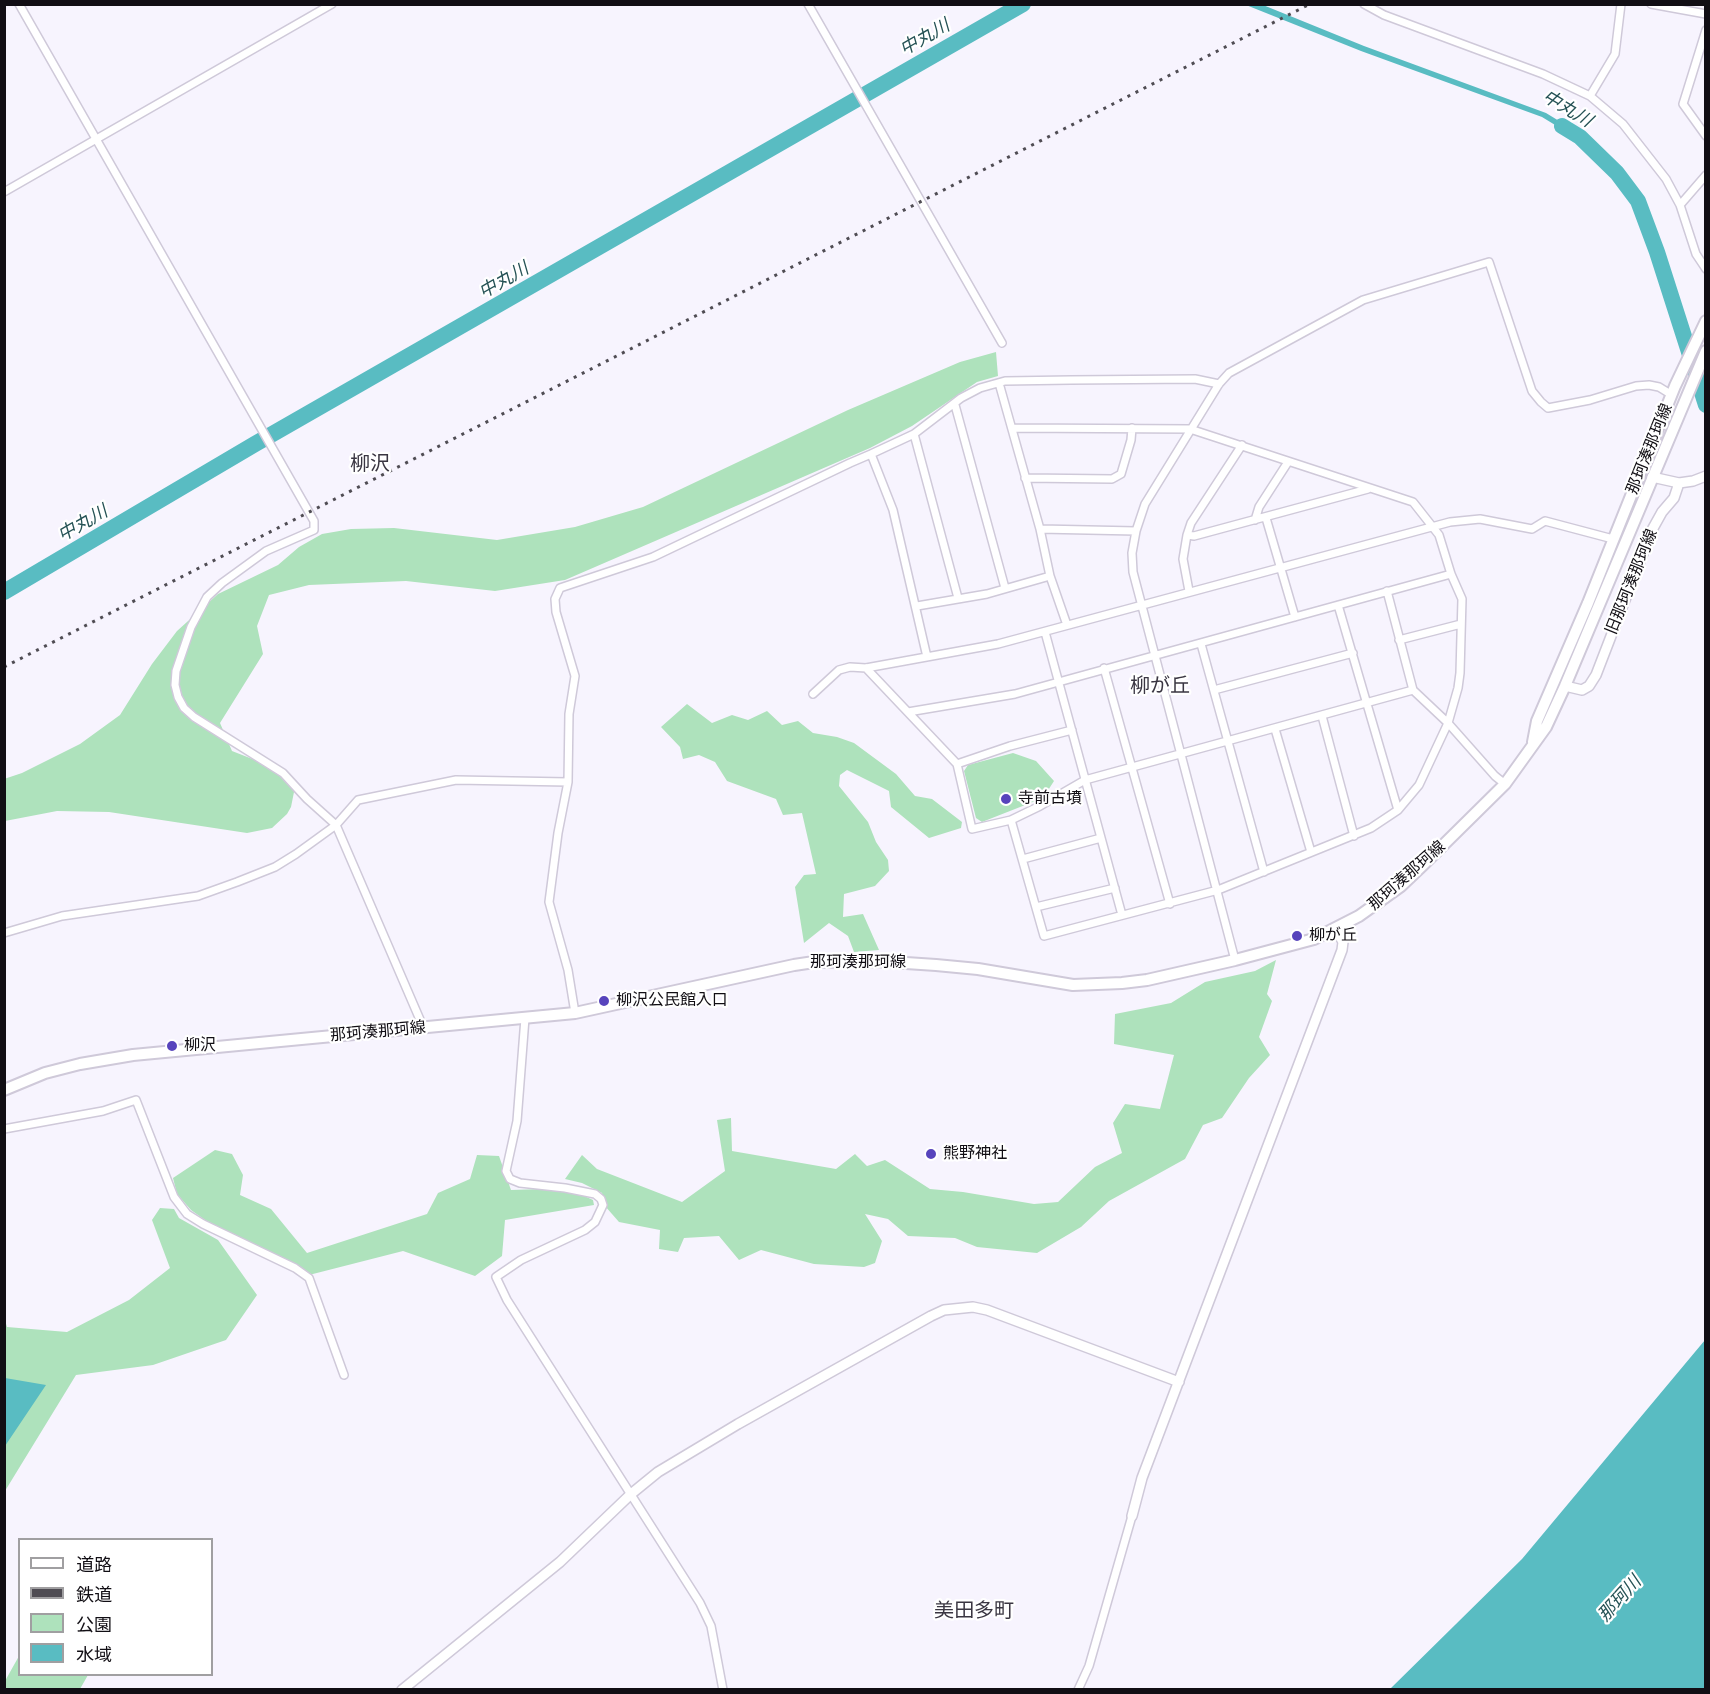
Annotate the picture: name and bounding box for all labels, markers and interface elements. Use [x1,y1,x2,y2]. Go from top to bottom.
water label: 中丸川 [896,15,954,61]
water label: 中丸川 [1538,86,1596,132]
water label: 中丸川 [475,258,533,304]
street label: 那珂湊那珂線 [1623,401,1677,497]
district label: 柳沢 [350,452,390,476]
water label: 中丸川 [54,501,112,547]
street label: 旧那珂湊那珂線 [1602,526,1662,638]
district label: 柳が丘 [1130,674,1190,698]
place label: 寺前古墳 [1018,789,1082,809]
marker: 寺前古墳 [999,792,1013,806]
street label: 那珂湊那珂線 [1364,837,1450,915]
place label: 柳が丘 [1309,926,1357,946]
marker: 柳が丘 [1290,929,1304,943]
street label: 那珂湊那珂線 [810,953,906,973]
place label: 柳沢公民館入口 [616,991,728,1011]
marker: 柳沢公民館入口 [597,994,611,1008]
street label: 那珂湊那珂線 [329,1018,427,1046]
place label: 柳沢 [184,1036,216,1056]
marker: 柳沢 [165,1039,179,1053]
place label: 熊野神社 [943,1144,1007,1164]
marker: 熊野神社 [924,1147,938,1161]
legend [18,1538,213,1676]
text: 道路 [76,1555,112,1575]
water label: 那珂川 [1594,1572,1646,1626]
text: 鉄道 [76,1585,112,1605]
district label: 美田多町 [934,1599,1014,1623]
text: 公園 [76,1615,112,1635]
text: 水域 [76,1645,112,1665]

